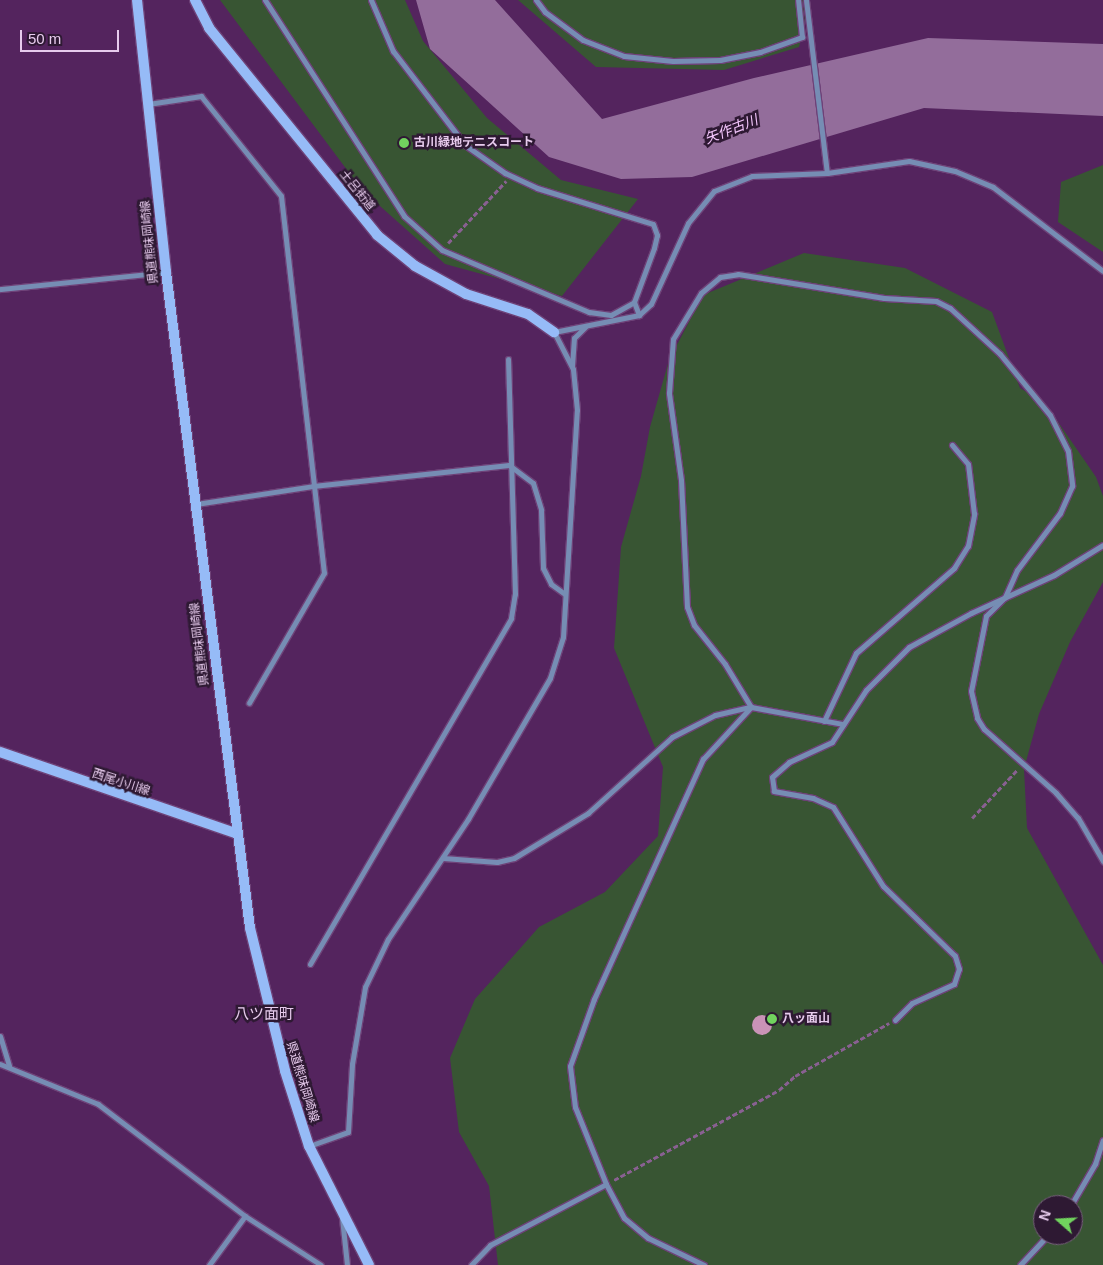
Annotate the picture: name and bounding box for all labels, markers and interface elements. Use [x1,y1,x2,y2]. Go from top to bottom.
scale bar [22,20,121,52]
text: 50 m [28,30,61,47]
water label: 矢作古川 [702,111,760,147]
place label: 古川緑地テニスコート [414,136,534,150]
marker: 古川緑地テニスコート [398,137,410,149]
street label: 土呂街道 [336,168,378,214]
street label: 県道熊味岡崎線 [138,199,162,285]
street label: 県道熊味岡崎線 [188,601,212,687]
street label: 西尾小川線 [90,767,152,799]
district label: 八ツ面町 [234,1005,294,1023]
place label: 八ッ面山 [782,1012,830,1026]
marker: 八ッ面山 [766,1013,778,1025]
street label: 県道熊味岡崎線 [283,1040,321,1124]
north arrow [1033,1195,1083,1245]
text: N [1036,1208,1054,1223]

